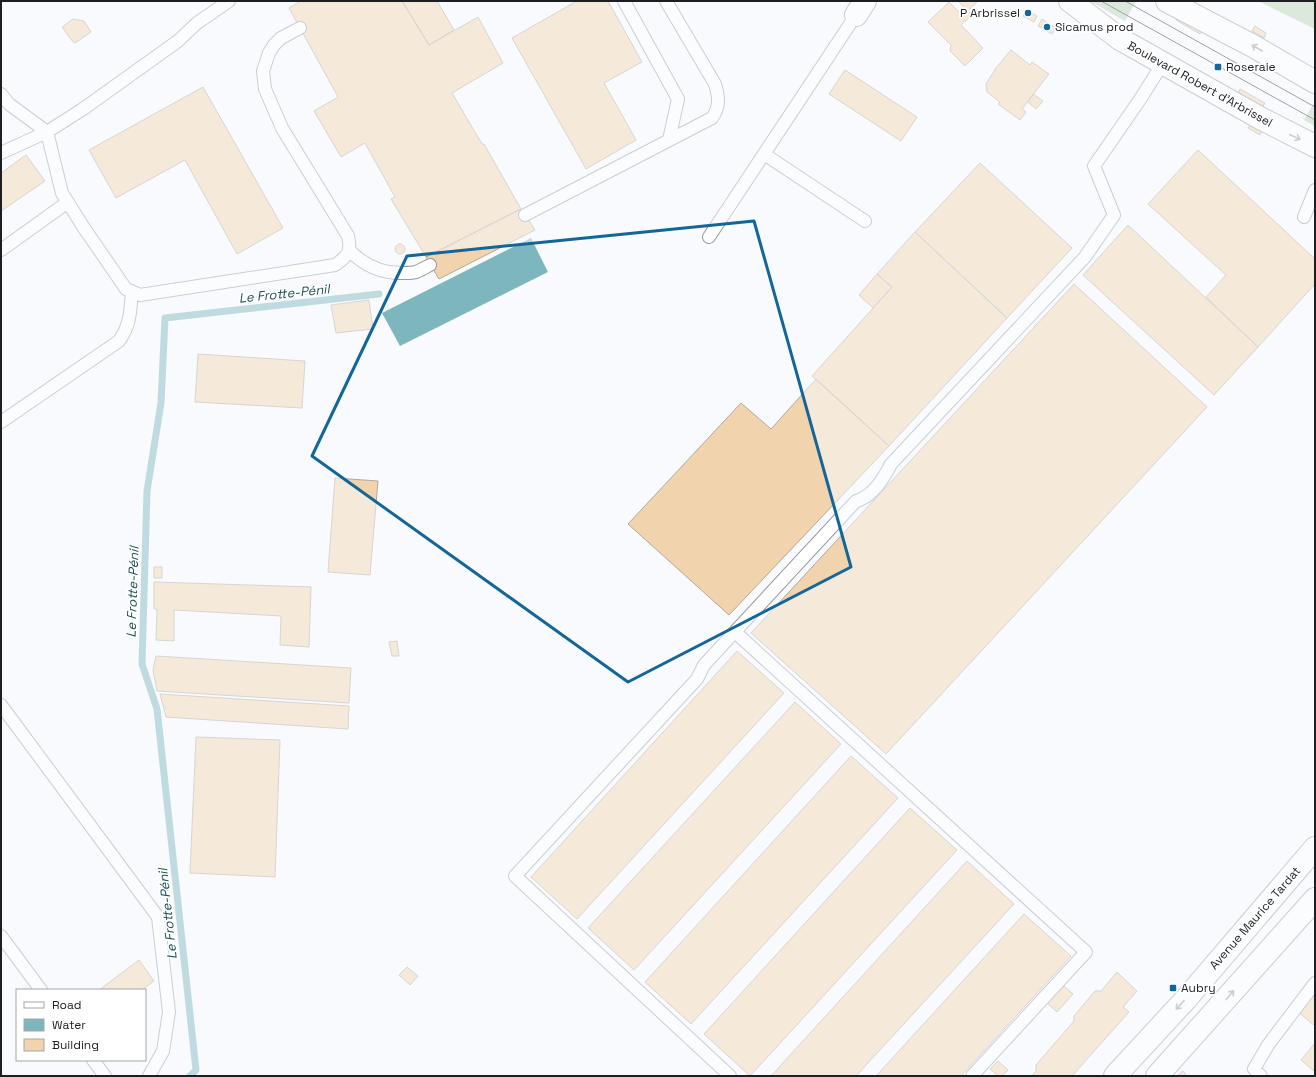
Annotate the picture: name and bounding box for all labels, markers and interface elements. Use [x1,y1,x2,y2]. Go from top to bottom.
place label: P Arbrissel [960,5,1020,21]
marker: P Arbrissel [1023,8,1033,18]
place label: Sicamus prod [1055,19,1134,35]
marker: Sicamus prod [1042,22,1052,32]
street label: Boulevard Robert d'Arbrissel [1125,37,1275,131]
one-way arrow [1251,44,1263,52]
place label: Roseraie [1226,59,1276,75]
marker: Roseraie [1213,62,1223,72]
one-way arrow [1289,134,1301,141]
water label: Le Frotte-Pénil [238,280,332,307]
water label: Le Frotte-Pénil [122,544,143,638]
street label: Avenue Maurice Tardat [1206,863,1304,973]
water label: Le Frotte-Pénil [154,866,181,960]
place label: Aubry [1181,980,1216,996]
marker: Aubry [1168,983,1178,993]
legend [16,989,146,1061]
one-way arrow [1226,990,1235,1000]
text: Road [52,997,81,1013]
one-way arrow [1175,1000,1185,1010]
text: Water [52,1017,86,1033]
text: Building [52,1037,99,1053]

